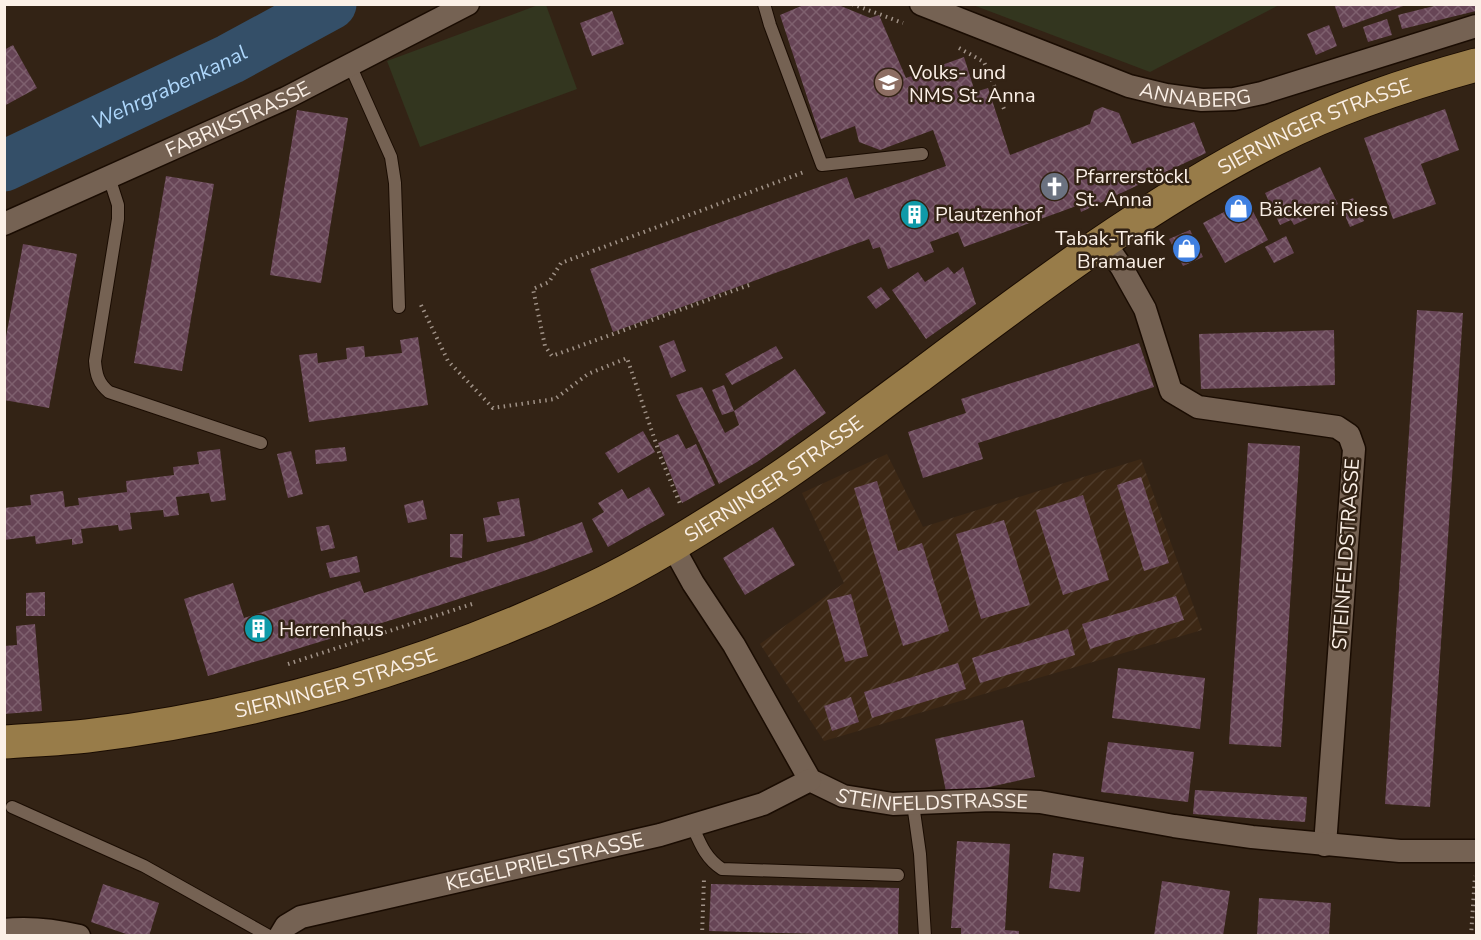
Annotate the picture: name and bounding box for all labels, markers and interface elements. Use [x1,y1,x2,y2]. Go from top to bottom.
water label: Wehrgrabenkanal [87,38,252,137]
place label: Volks- und NMS St. Anna [908,59,1035,109]
school or university icon: Volks- und NMS St. Anna [872,67,904,99]
street label: SIERNINGER STRASSE [1213,71,1415,181]
street label: FABRIKSTRASSE [161,74,315,164]
street label: ANNABERG [1137,76,1253,114]
place label: Pfarrerstöckl St. Anna [1075,163,1190,213]
church icon: Pfarrerstöckl St. Anna [1038,171,1070,203]
shop icon: Bäckerei Riess [1222,193,1254,225]
place label: Bäckerei Riess [1259,196,1388,223]
building icon: Plautzenhof [898,198,930,230]
place label: Plautzenhof [935,201,1043,228]
place label: Tabak-Trafik Bramauer [1055,225,1166,275]
shop icon: Tabak-Trafik Bramauer [1170,233,1202,265]
street label: SIERNINGER STRASSE [679,409,868,548]
street label: STEINFELDSTRASSE [1326,457,1366,651]
building icon: Herrenhaus [242,613,274,645]
place label: Herrenhaus [279,616,384,643]
street label: SIERNINGER STRASSE [232,641,441,724]
street label: STEINFELDSTRASSE [831,781,1028,818]
street label: KEGELPRIELSTRASSE [443,826,646,897]

